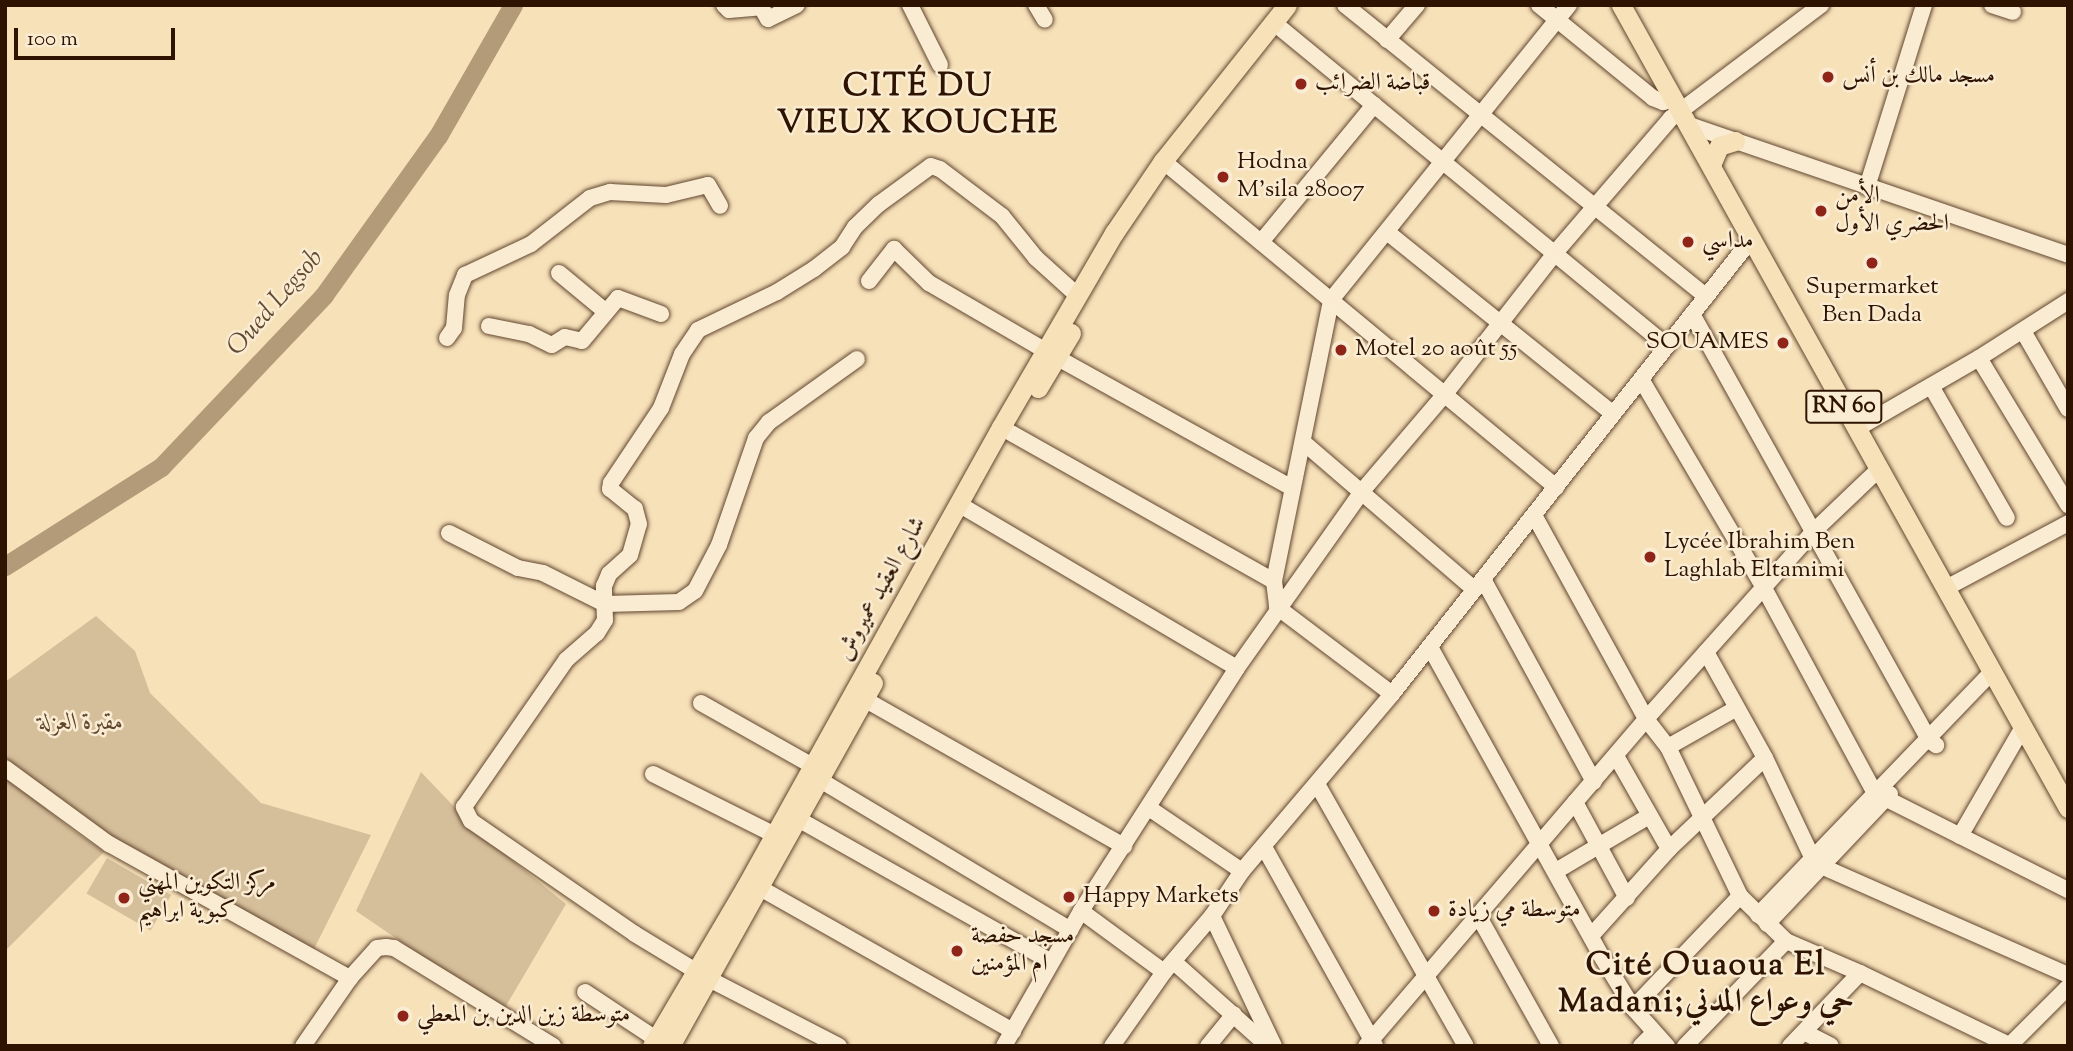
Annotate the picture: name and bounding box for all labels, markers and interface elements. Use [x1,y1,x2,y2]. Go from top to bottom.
scale bar [18,14,178,58]
text: 100 m [27,25,78,55]
place label: مسجد مالك بن أنس [1842,63,1995,91]
district label: CITÉ DU VIEUX KOUCHE [778,69,1058,144]
marker: مسجد مالك بن أنس [1820,69,1836,85]
place label: قباضة الضرائب [1315,70,1430,98]
marker: قباضة الضرائب [1293,76,1309,92]
place label: Hodna M'sila 28007 [1237,149,1364,205]
marker: Hodna M'sila 28007 [1215,169,1231,185]
place label: الأمن الحضري الأول [1835,183,1949,239]
marker: الأمن الحضري الأول [1813,203,1829,219]
place label: مداسي [1702,228,1754,256]
marker: مداسي [1680,234,1696,250]
water label: Oued Legsob [221,243,331,363]
marker: Supermarket Ben Dada [1864,255,1880,271]
place label: Supermarket Ben Dada [1806,274,1938,330]
place label: SOUAMES [1646,329,1769,357]
marker: SOUAMES [1775,335,1791,351]
place label: Motel 20 août 55 [1355,336,1517,364]
marker: Motel 20 août 55 [1333,342,1349,358]
road number: RN 60 [1804,388,1884,426]
street label: شارع العقيد عميروش [831,512,933,666]
place label: Lycée Ibrahim Ben Laghlab Eltamimi [1664,529,1855,585]
marker: Lycée Ibrahim Ben Laghlab Eltamimi [1642,549,1658,565]
park label: مقبرة العزلة [38,710,124,738]
place label: مركز التكوين المهني كبوية ابراهيم [138,870,276,926]
place label: Happy Markets [1083,883,1239,911]
marker: Happy Markets [1061,889,1077,905]
marker: مركز التكوين المهني كبوية ابراهيم [116,890,132,906]
place label: متوسطة مي زيادة [1448,897,1581,925]
marker: متوسطة مي زيادة [1426,903,1442,919]
place label: مسجد حفصة ام المؤمنين [971,923,1074,979]
marker: مسجد حفصة ام المؤمنين [949,943,965,959]
district label: Cité Ouaoua El Madani;حي وعواع المدني [1565,948,1847,1023]
place label: متوسطة زين الدين بن المعطي [417,1002,630,1030]
marker: متوسطة زين الدين بن المعطي [395,1008,411,1024]

